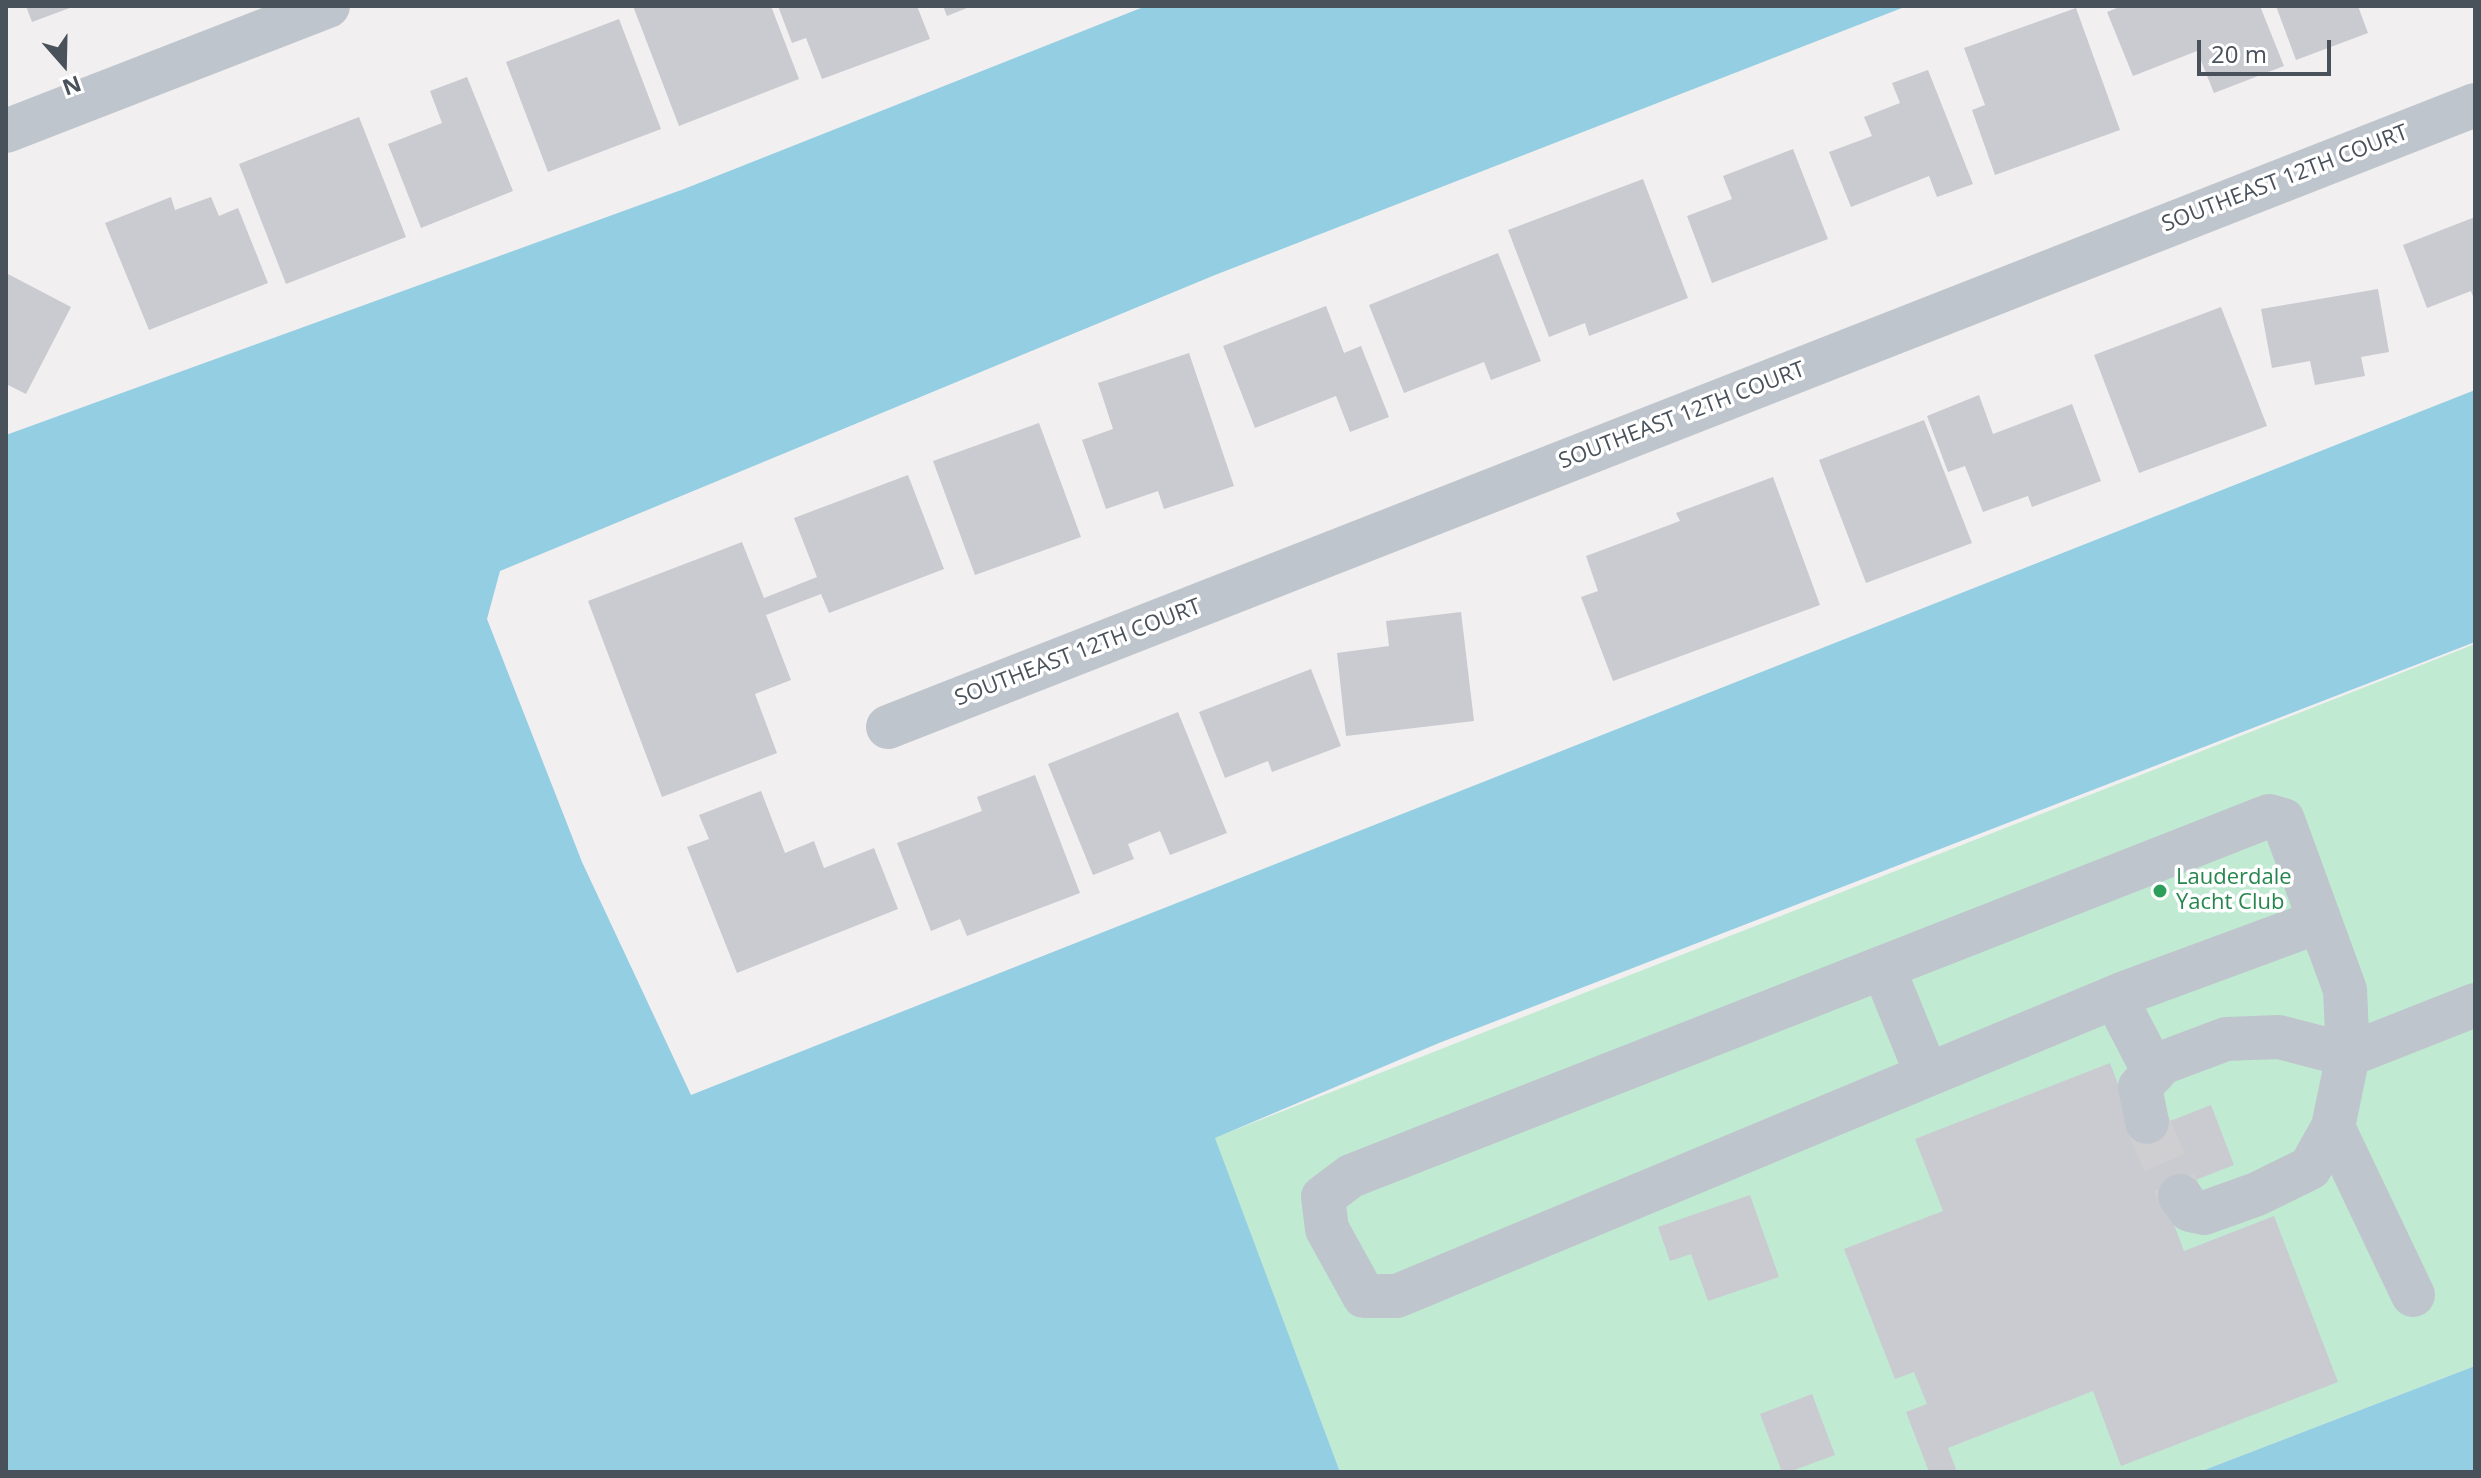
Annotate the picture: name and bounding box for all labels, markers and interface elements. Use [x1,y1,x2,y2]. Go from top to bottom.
north arrow [24,24,104,104]
scale bar [2201,24,2335,74]
text: 20 m [2211,37,2267,70]
text: N [59,69,86,104]
street label: SOUTHEAST 12TH COURT [2158,120,2412,238]
street label: SOUTHEAST 12TH COURT [1555,357,1809,475]
street label: SOUTHEAST 12TH COURT [951,594,1205,712]
place label: Lauderdale Yacht Club [2176,865,2292,916]
marker: Lauderdale Yacht Club [2151,882,2169,900]

